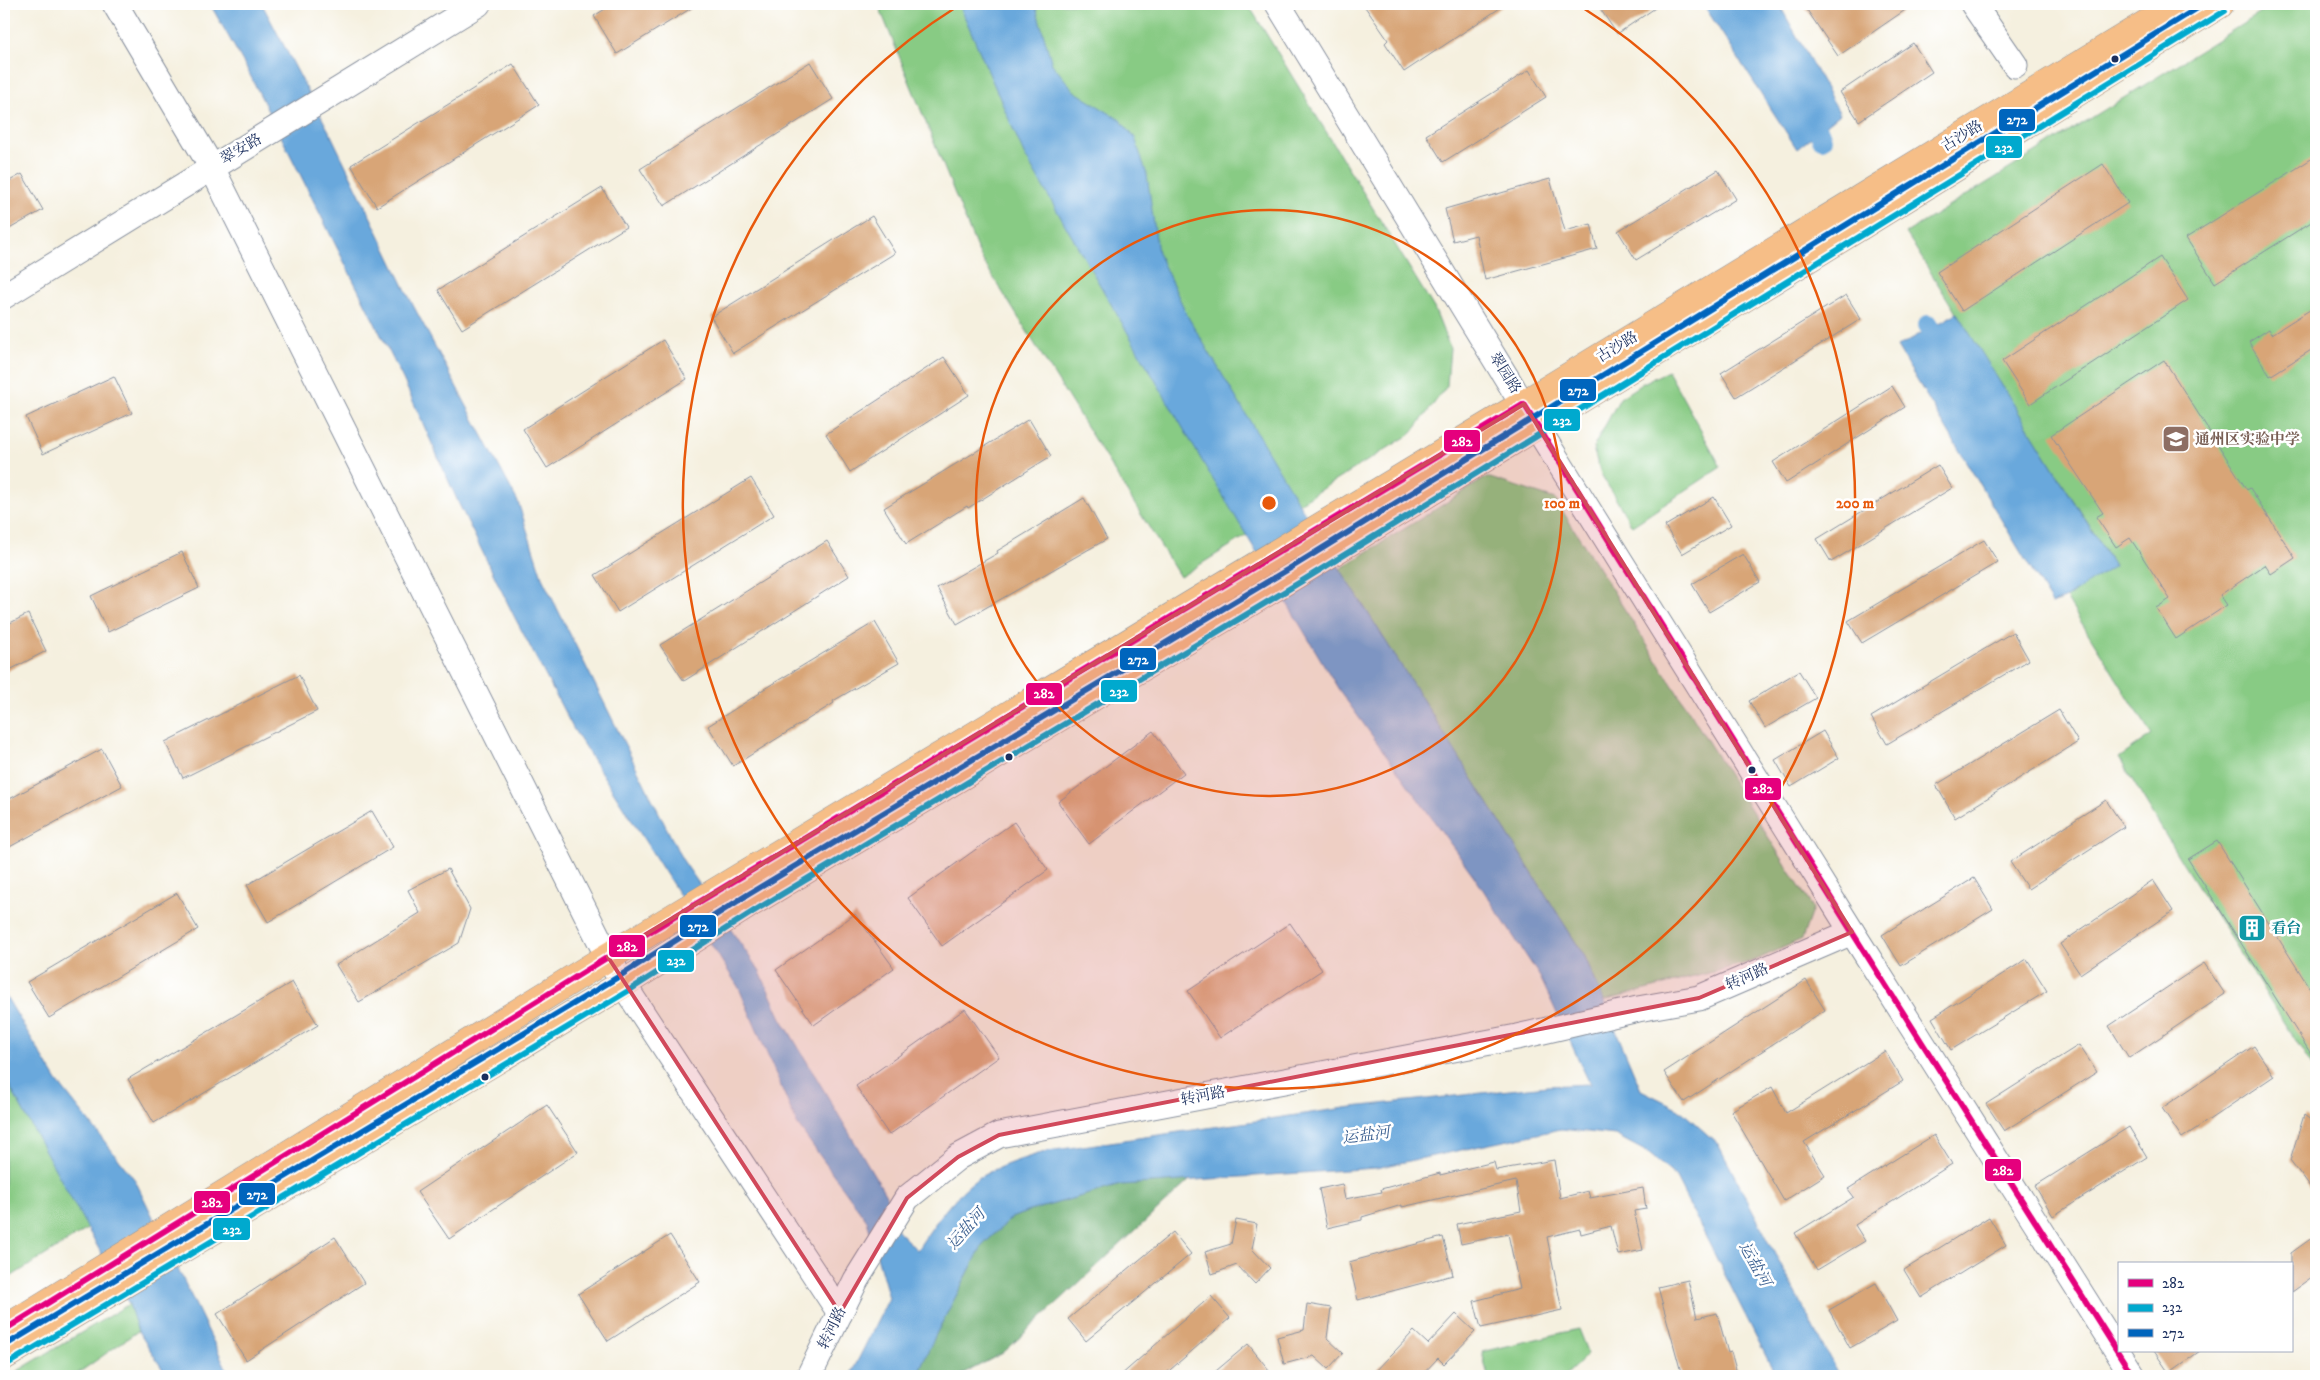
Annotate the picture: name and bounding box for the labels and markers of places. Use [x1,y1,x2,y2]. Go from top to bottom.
unlabelled marker [2110,54,2120,64]
school or university icon: 通州区实验中学 [2161,424,2191,454]
place label: 通州区实验中学 [2195,430,2300,449]
centre of rings [1260,494,1278,512]
unlabelled marker [1004,752,1014,762]
unlabelled marker [1747,765,1757,775]
building icon: 看台 [2237,913,2267,943]
place label: 看台 [2271,919,2301,938]
unlabelled marker [480,1072,490,1082]

